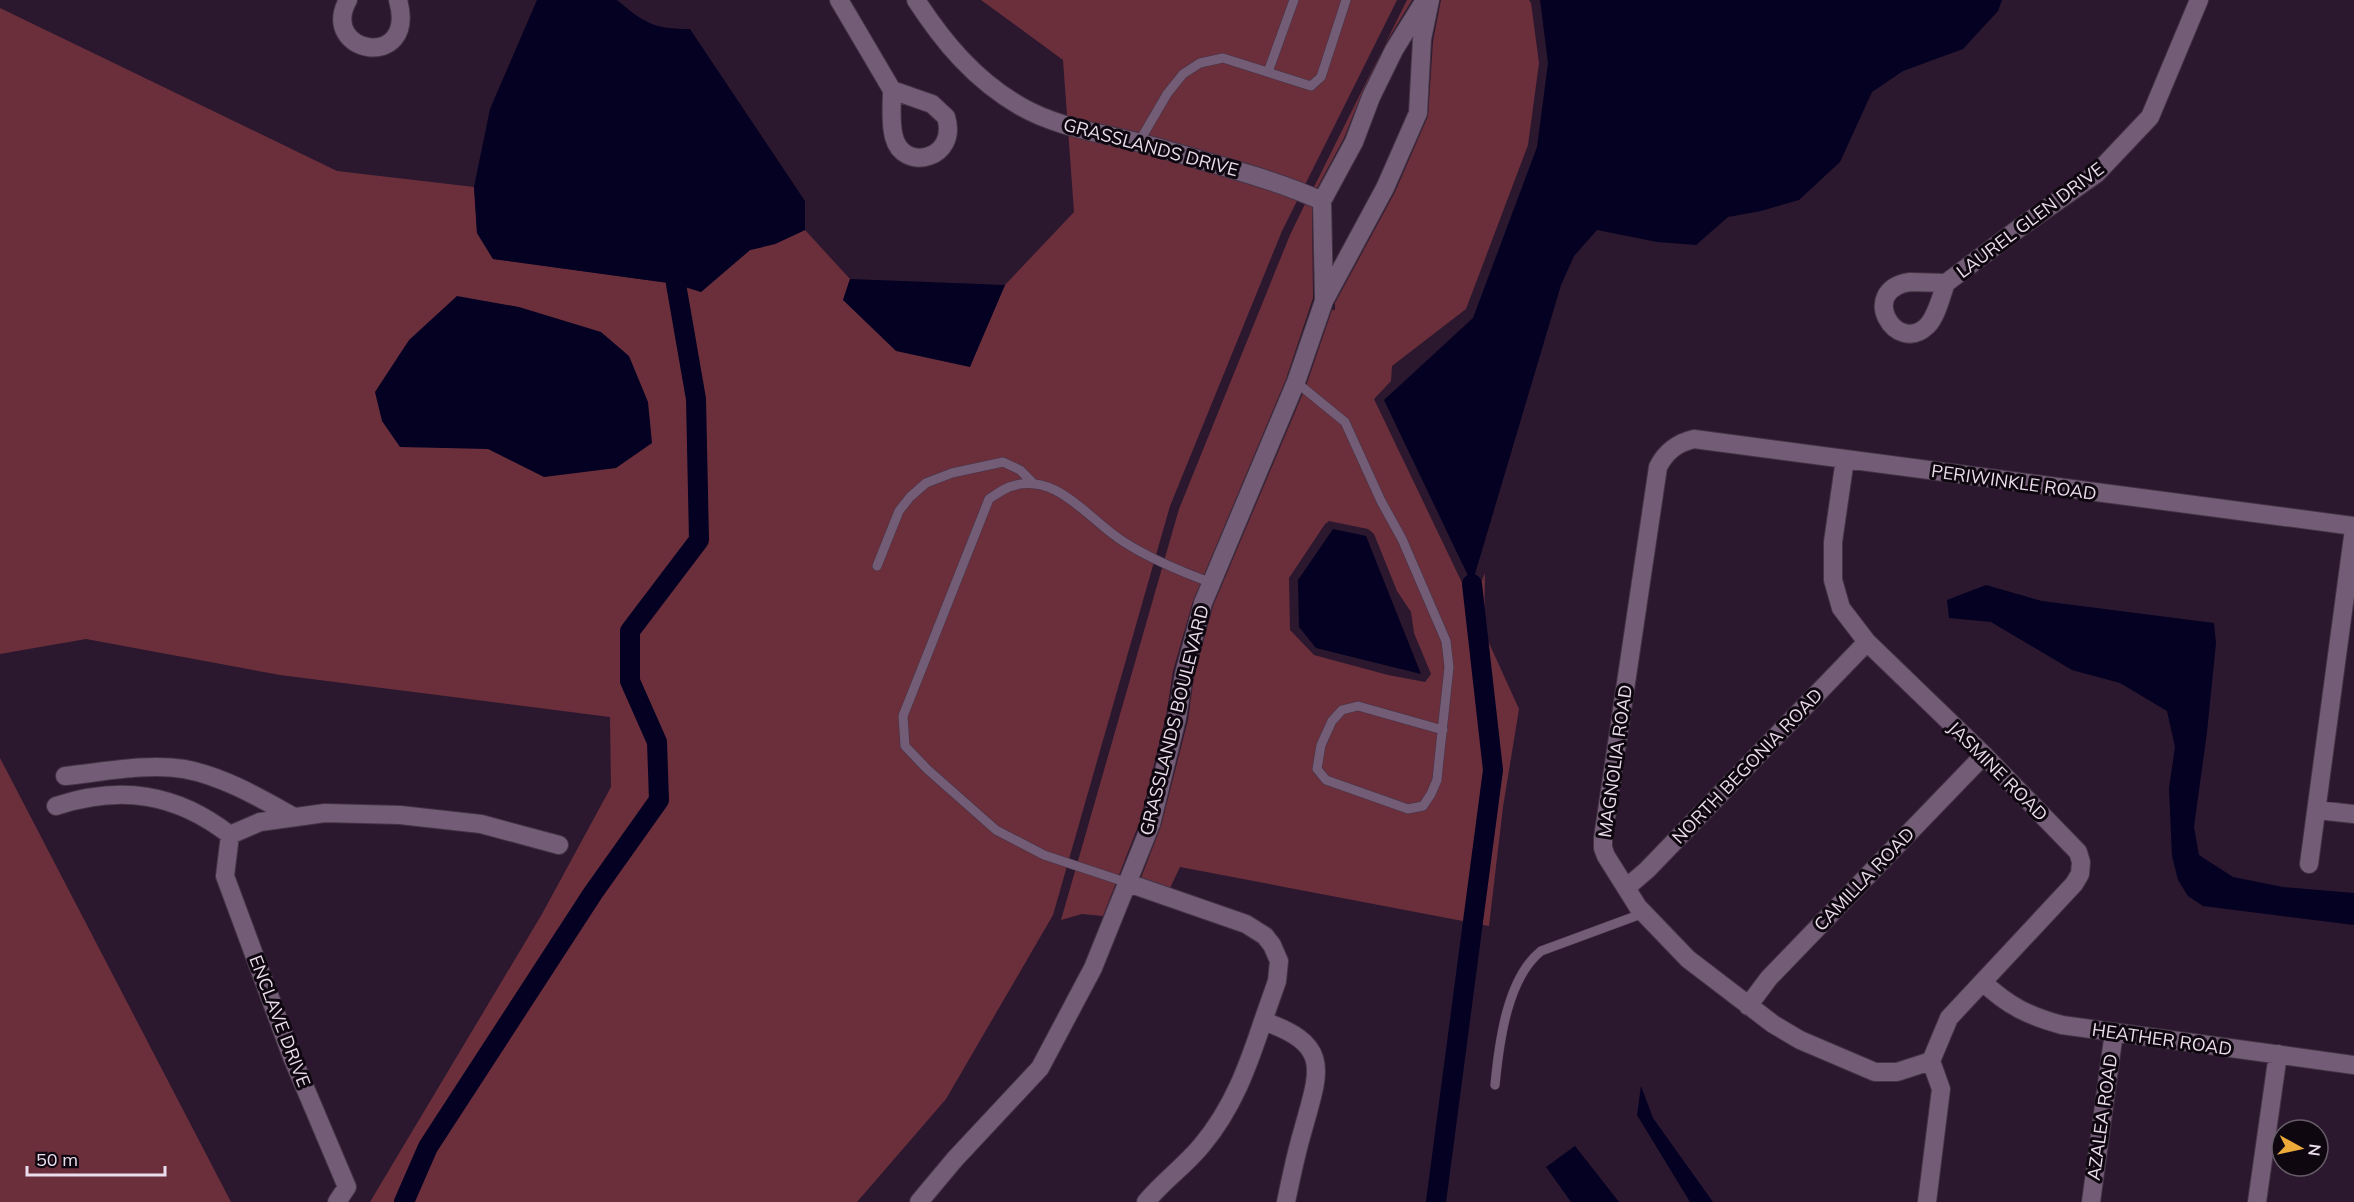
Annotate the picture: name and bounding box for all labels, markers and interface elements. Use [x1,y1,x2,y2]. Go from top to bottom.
street label: GRASSLANDS DRIVE [1061,113,1241,181]
street label: LAUREL GLEN DRIVE [1952,157,2108,283]
street label: PERIWINKLE ROAD [1930,459,2098,505]
street label: GRASSLANDS BOULEVARD [1134,602,1214,838]
street label: MAGNOLIA ROAD [1593,683,1637,839]
street label: NORTH BEGONIA ROAD [1667,683,1827,849]
street label: JASMINE ROAD [1943,716,2053,826]
street label: CAMILLA ROAD [1809,822,1919,936]
street label: ENCLAVE DRIVE [244,952,316,1090]
street label: HEATHER ROAD [2091,1018,2233,1060]
street label: AZALEA ROAD [2082,1052,2122,1182]
north arrow [2270,1118,2330,1178]
scale bar [27,1139,165,1177]
text: N [2304,1143,2326,1157]
text: 50 m [36,1148,78,1171]

